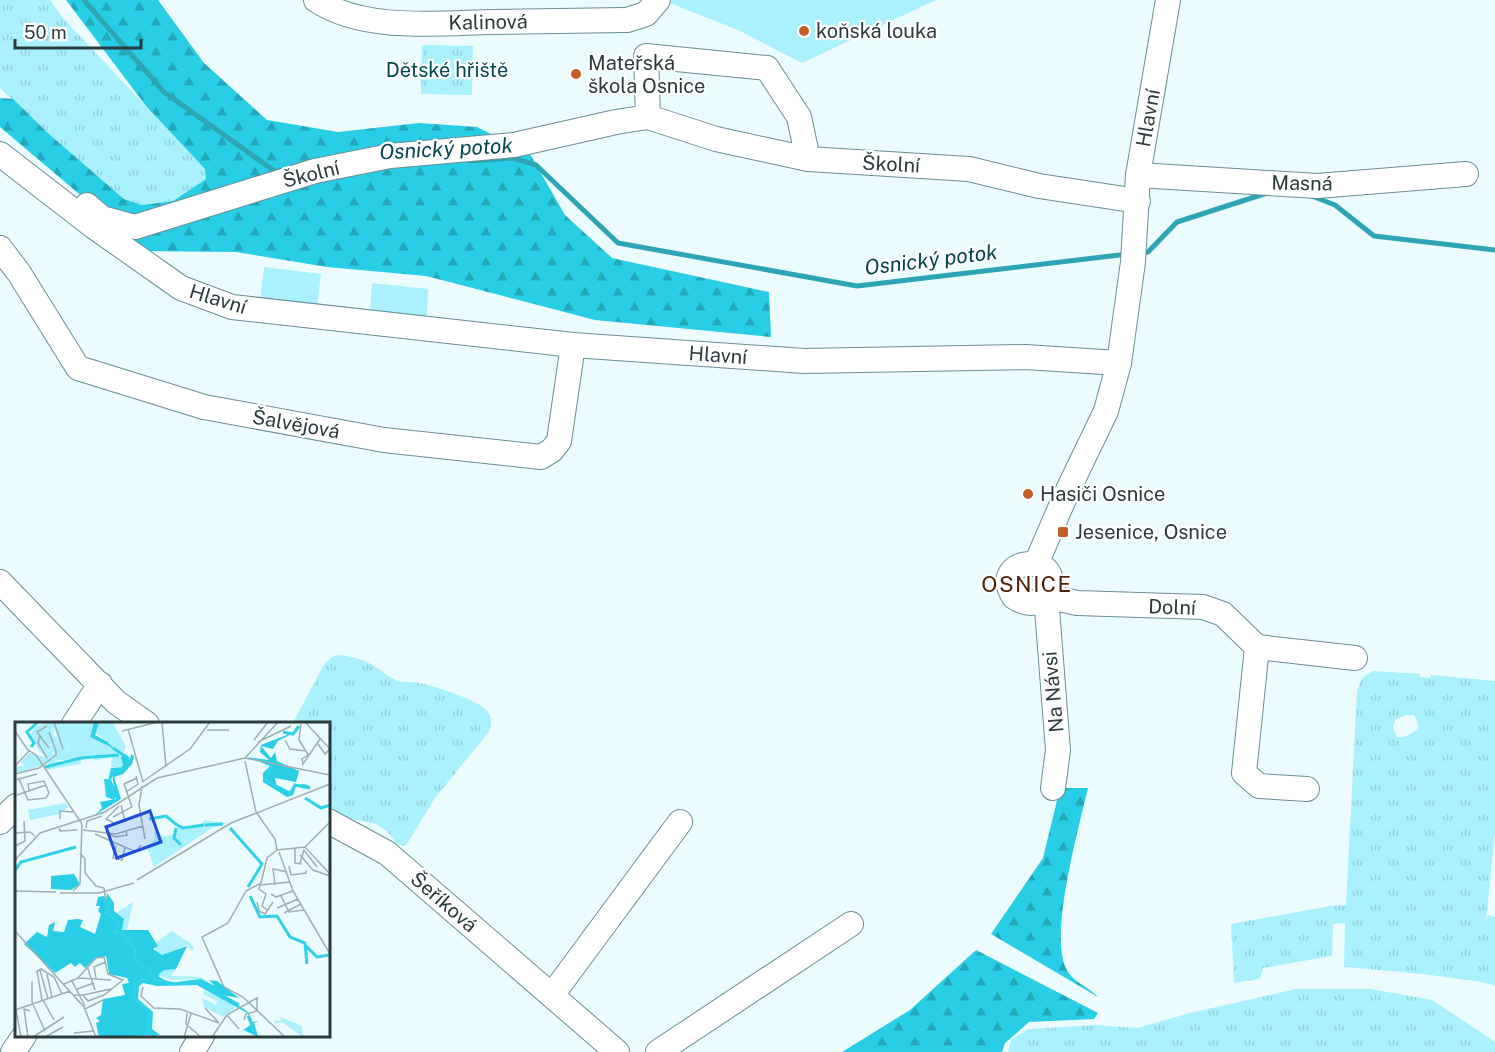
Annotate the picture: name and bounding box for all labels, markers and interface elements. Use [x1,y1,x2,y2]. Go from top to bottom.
street label: Kalinová [448,9,528,35]
scale bar [15,12,141,50]
place label: koňská louka [816,19,937,43]
text: 50 m [24,22,67,43]
marker: koňská louka [797,24,811,38]
place label: Mateřská škola Osnice [588,51,705,98]
park label: Dětské hřiště [386,58,508,82]
marker: Mateřská škola Osnice [569,67,583,81]
street label: Hlavní [1131,86,1165,149]
water label: Osnický potok [379,132,514,164]
street label: Školní [862,151,922,178]
street label: Školní [280,155,343,193]
street label: Masná [1271,170,1333,196]
water label: Osnický potok [863,239,999,280]
street label: Hlavní [187,279,251,319]
street label: Hlavní [688,341,749,369]
street label: Šalvějová [250,405,342,443]
place label: Hasiči Osnice [1040,482,1165,506]
marker: Hasiči Osnice [1021,487,1035,501]
place label: Jesenice, Osnice [1075,520,1227,544]
marker: Jesenice, Osnice [1056,525,1070,539]
district label: OSNICE [981,571,1073,597]
street label: Dolní [1148,594,1197,620]
street label: Na Návsi [1037,650,1069,734]
inset map [15,722,330,1037]
street label: Šeříková [406,867,482,937]

